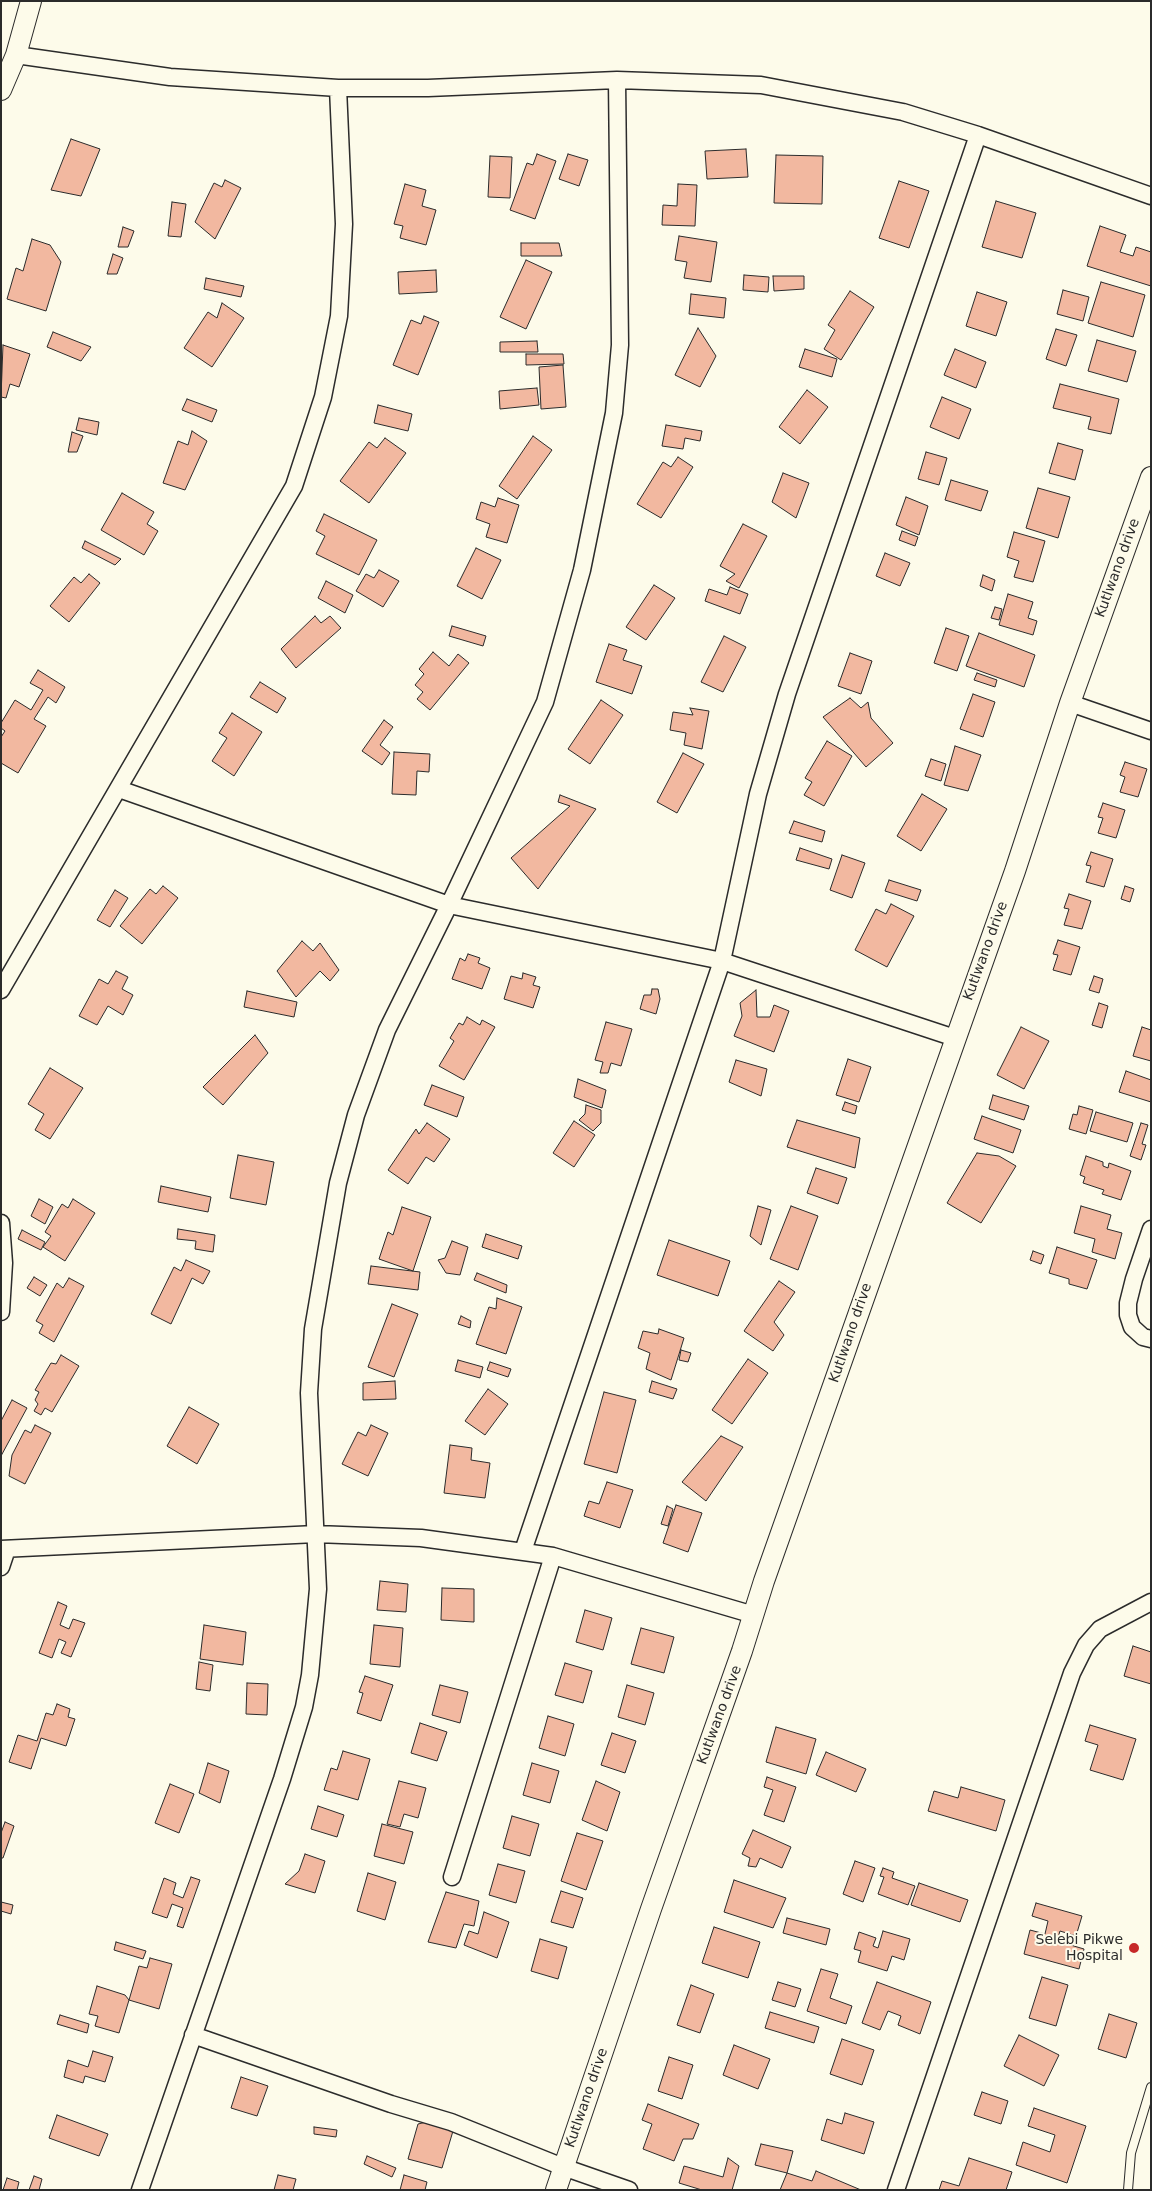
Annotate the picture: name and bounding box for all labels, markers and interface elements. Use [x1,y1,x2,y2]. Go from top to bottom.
street label: Kutlwano drive [1092,516,1144,620]
street label: Kutlwano drive [960,899,1012,1003]
street label: Kutlwano drive [826,1281,876,1385]
street label: Kutlwano drive [694,1663,746,1767]
place label: Selebi Pikwe Hospital [1036,1932,1123,1964]
marker: Selebi Pikwe Hospital [1127,1941,1141,1955]
street label: Kutlwano drive [562,2046,612,2150]

